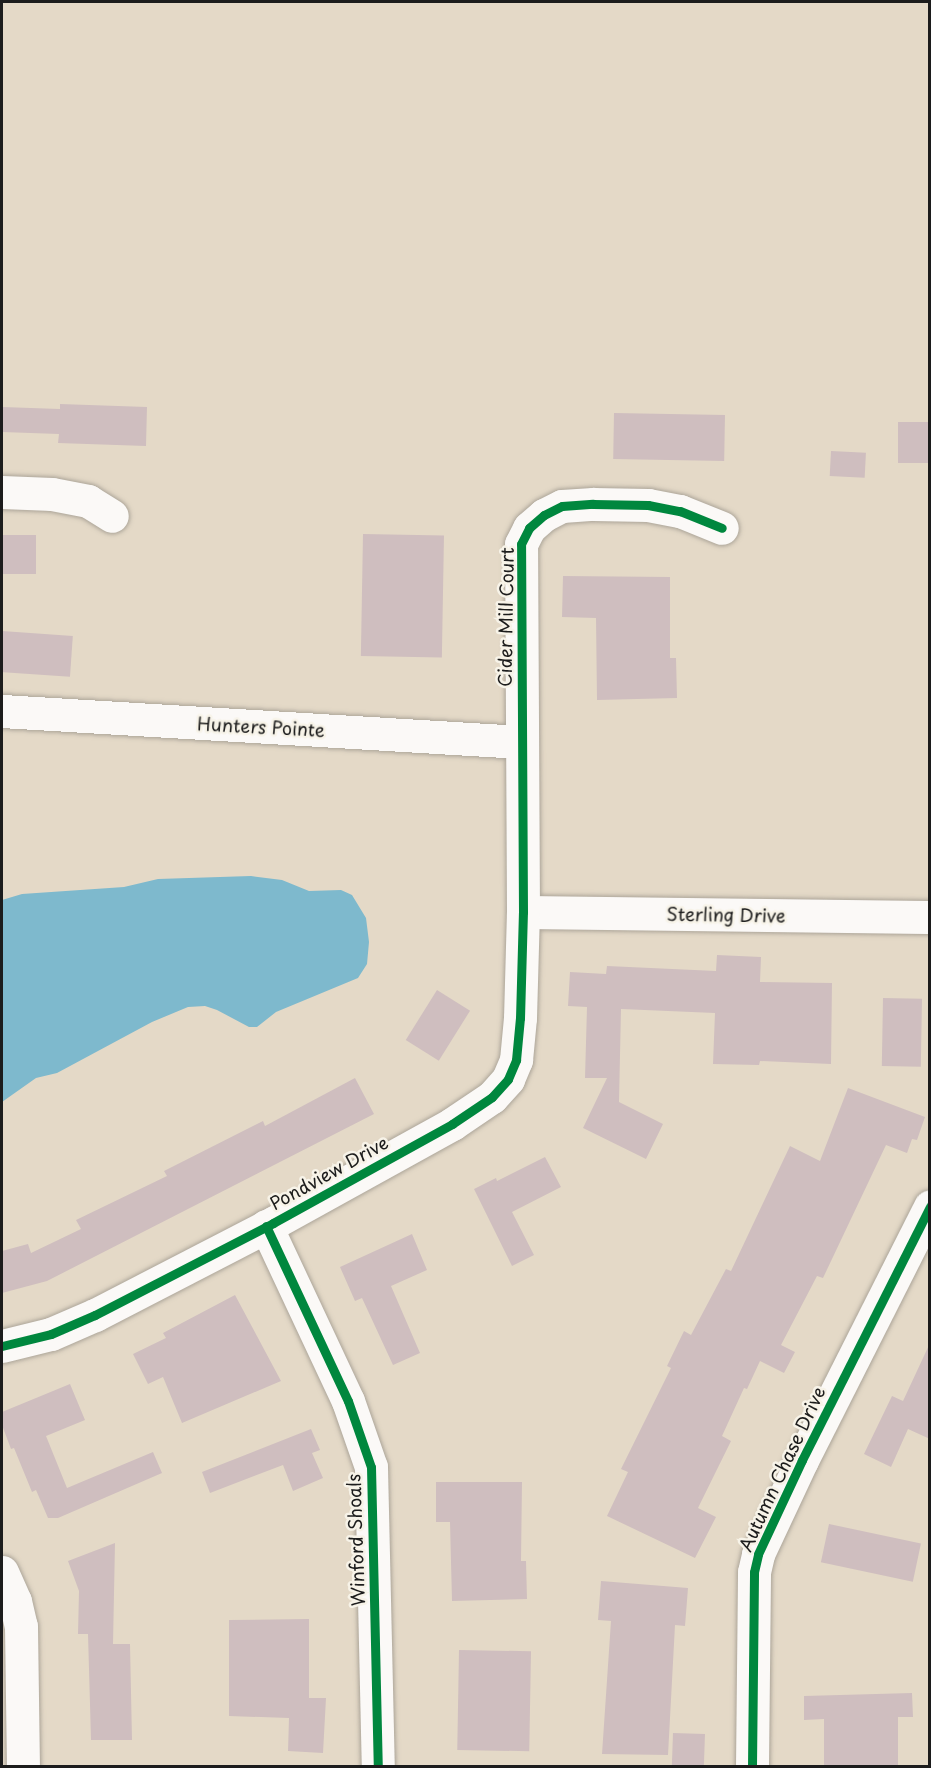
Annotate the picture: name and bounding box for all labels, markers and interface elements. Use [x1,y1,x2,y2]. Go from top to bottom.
street label: Cider Mill Court [494,547,518,687]
street label: Hunters Pointe [196,713,326,741]
street label: Sterling Drive [666,903,786,927]
street label: Pondview Drive [266,1132,392,1214]
street label: Autumn Chase Drive [734,1383,830,1555]
street label: Winford Shoals [343,1473,369,1607]

